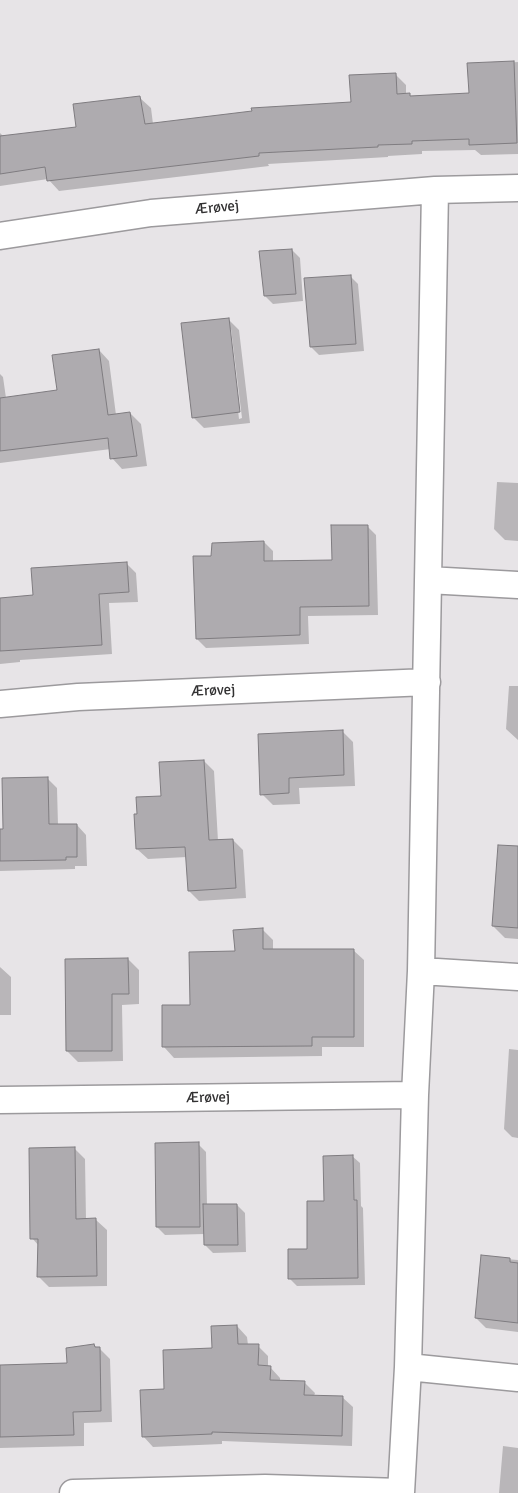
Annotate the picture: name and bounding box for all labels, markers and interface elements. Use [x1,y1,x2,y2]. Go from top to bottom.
street label: Ærøvej [194,197,240,219]
street label: Ærøvej [191,681,235,701]
street label: Ærøvej [186,1089,230,1107]

